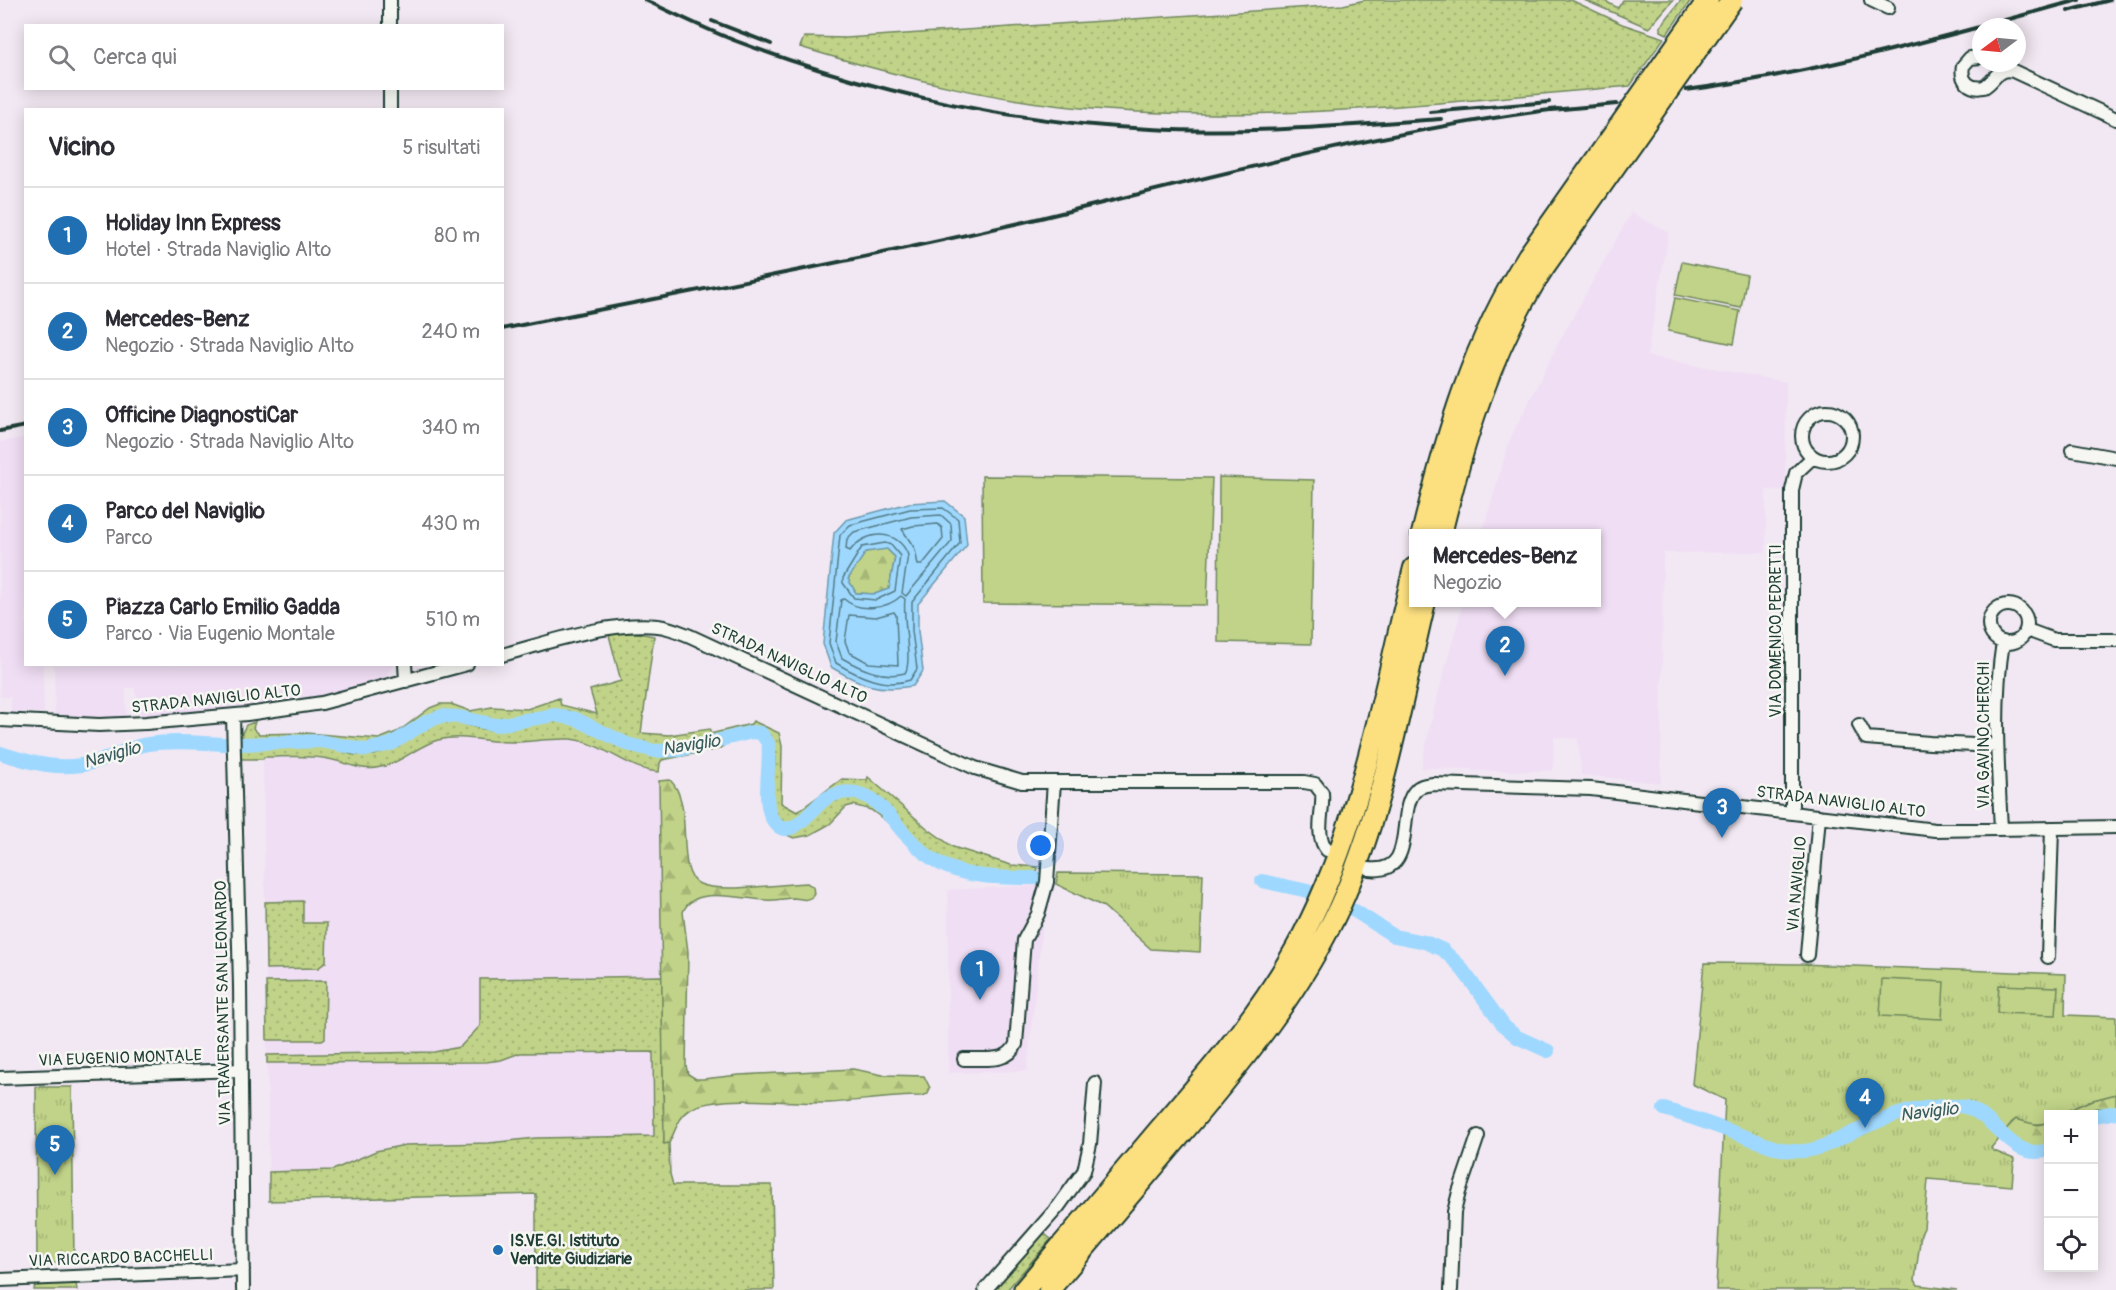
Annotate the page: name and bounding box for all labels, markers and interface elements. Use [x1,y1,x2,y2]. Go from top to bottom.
north arrow [1972,18,2026,72]
search box [24,24,504,90]
icon: search [45,41,78,74]
text: Cerca qui [93,43,177,71]
text: Vicino [48,131,115,163]
text: 5 risultati [402,135,480,160]
text: Holiday Inn Express [105,209,281,237]
text: 1 [64,223,71,248]
text: 80 m [434,223,480,248]
text: Hotel · Strada Naviglio Alto [105,237,331,262]
text: Mercedes-Benz [105,305,249,333]
text: 2 [62,319,73,344]
text: 240 m [421,319,480,344]
text: Negozio · Strada Naviglio Alto [105,333,354,358]
text: Officine DiagnostiCar [105,401,298,429]
text: 3 [62,415,73,440]
text: 340 m [421,415,480,440]
text: Negozio · Strada Naviglio Alto [105,429,354,454]
text: Parco del Naviglio [105,497,265,525]
text: 4 [62,511,73,536]
text: 430 m [421,511,480,536]
text: Parco [105,525,153,550]
popup [1409,529,1601,607]
text: Mercedes-Benz [1433,542,1577,570]
street label: VIA DOMENICO PEDRETTI [1766,544,1786,718]
text: Negozio [1433,570,1502,595]
text: Piazza Carlo Emilio Gadda [105,593,340,621]
text: 5 [62,607,73,632]
text: 510 m [426,607,480,632]
street label: STRADA NAVIGLIO ALTO [708,618,870,708]
text: Parco · Via Eugenio Montale [105,621,335,646]
pin: 2 [1486,626,1524,676]
street label: VIA GAVINO CHERCHI [1974,661,1994,809]
street label: STRADA NAVIGLIO ALTO [130,680,302,718]
water label: Naviglio [661,729,723,761]
water label: Naviglio [81,736,144,774]
street label: STRADA NAVIGLIO ALTO [1755,782,1927,822]
pin: 3 [1702,788,1742,838]
your location [1026,831,1055,860]
street label: VIA NAVIGLIO [1783,836,1811,932]
street label: VIA TRAVERSANTE SAN LEONARDO [211,880,235,1126]
pin: 1 [960,950,1000,1000]
street label: VIA EUGENIO MONTALE [38,1045,202,1071]
pin: 4 [1846,1078,1884,1128]
water label: Naviglio [1899,1097,1961,1127]
map controls [2044,1110,2098,1272]
button: + [2044,1110,2098,1164]
pin: 5 [36,1126,74,1175]
button: − [2044,1164,2098,1218]
button: locate [2044,1218,2098,1272]
place label: IS.VE.GI. Istituto Vendite Giudiziarie [510,1231,633,1269]
marker: IS.VE.GI. Istituto Vendite Giudiziarie [491,1243,505,1257]
street label: VIA RICCARDO BACCHELLI [28,1245,214,1271]

